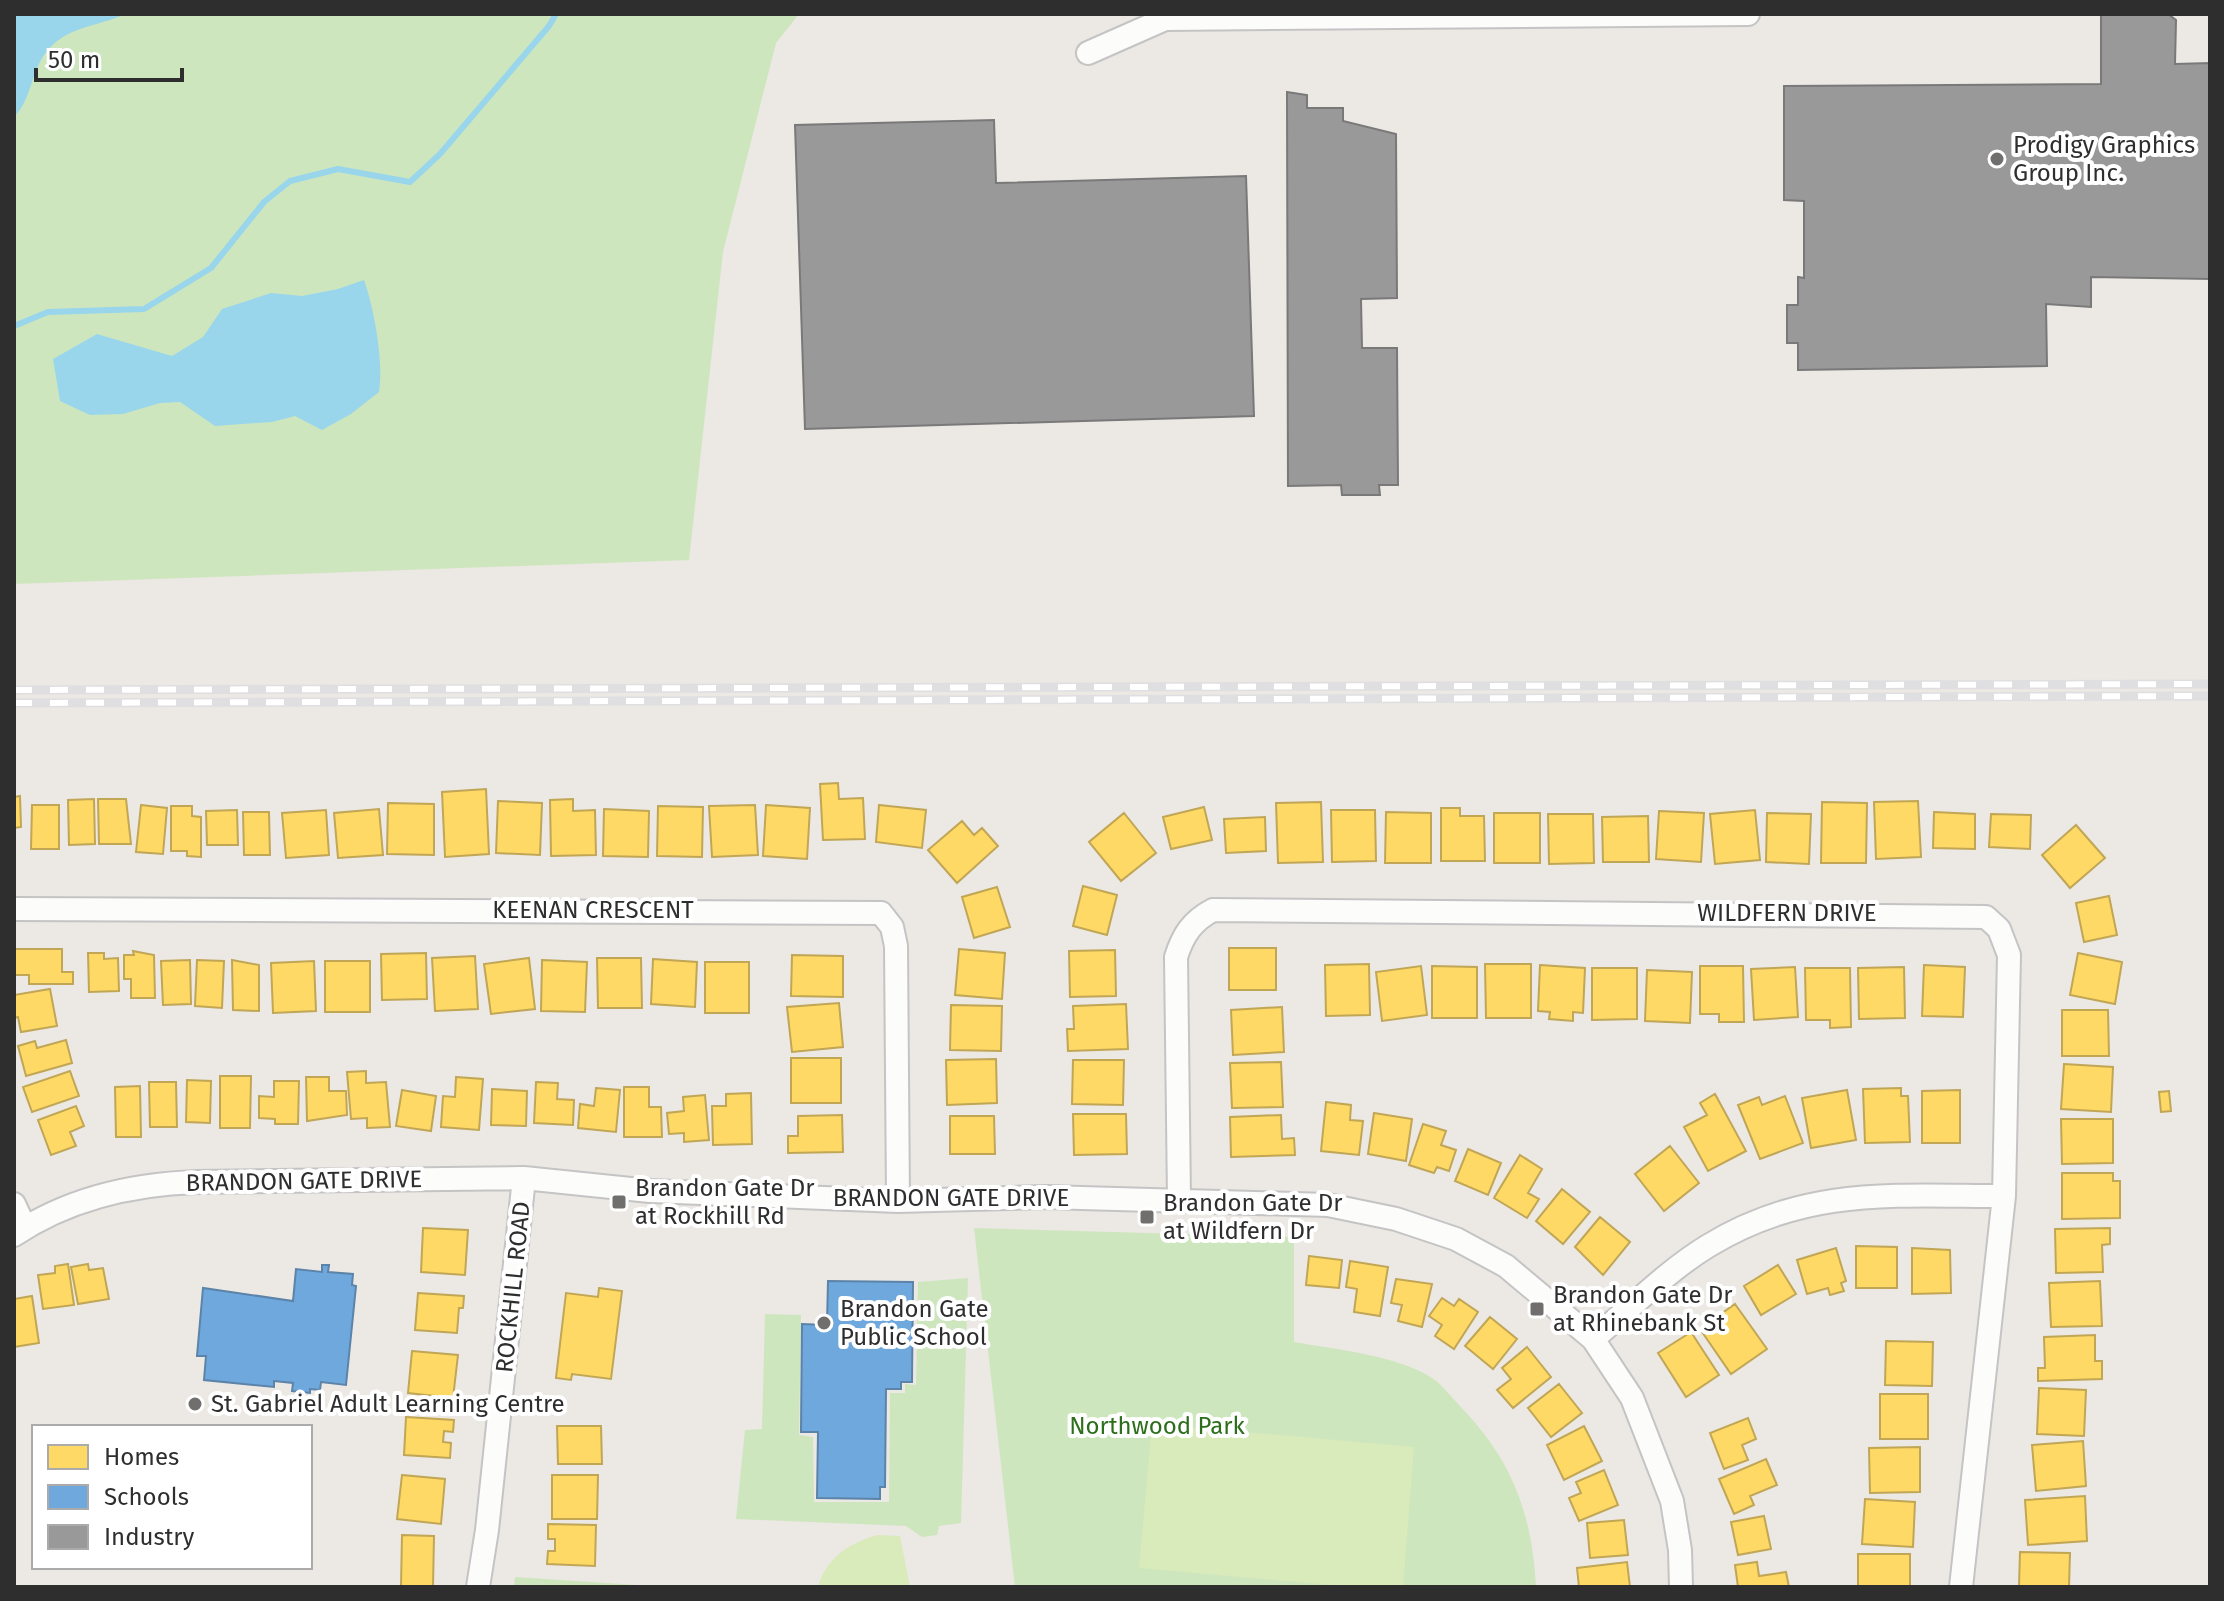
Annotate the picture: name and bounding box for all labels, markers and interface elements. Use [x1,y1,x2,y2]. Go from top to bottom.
scale bar [36,32,182,82]
text: 50 m [48,46,100,74]
place label: Prodigy Graphics Group Inc. [2013,131,2195,187]
marker: Prodigy Graphics Group Inc. [1988,150,2006,168]
street label: KEENAN CRESCENT [492,896,694,924]
street label: WILDFERN DRIVE [1697,899,1877,927]
street label: BRANDON GATE DRIVE [185,1165,423,1197]
place label: Brandon Gate Dr at Rockhill Rd [635,1174,815,1230]
street label: BRANDON GATE DRIVE [833,1184,1069,1212]
place label: Brandon Gate Dr at Wildfern Dr [1163,1189,1343,1245]
marker: Brandon Gate Dr at Rockhill Rd [610,1193,628,1211]
street label: ROCKHILL ROAD [490,1200,536,1374]
marker: Brandon Gate Dr at Wildfern Dr [1138,1208,1156,1226]
place label: Brandon Gate Dr at Rhinebank St [1553,1281,1733,1337]
place label: Brandon Gate Public School [840,1295,989,1351]
marker: Brandon Gate Dr at Rhinebank St [1528,1300,1546,1318]
marker: Brandon Gate Public School [815,1314,833,1332]
place label: St. Gabriel Adult Learning Centre [211,1390,565,1418]
marker: St. Gabriel Adult Learning Centre [186,1395,204,1413]
park label: Northwood Park [1069,1412,1245,1440]
legend [32,1425,312,1569]
text: Homes [104,1443,179,1471]
text: Schools [104,1483,189,1511]
text: Industry [104,1523,195,1551]

